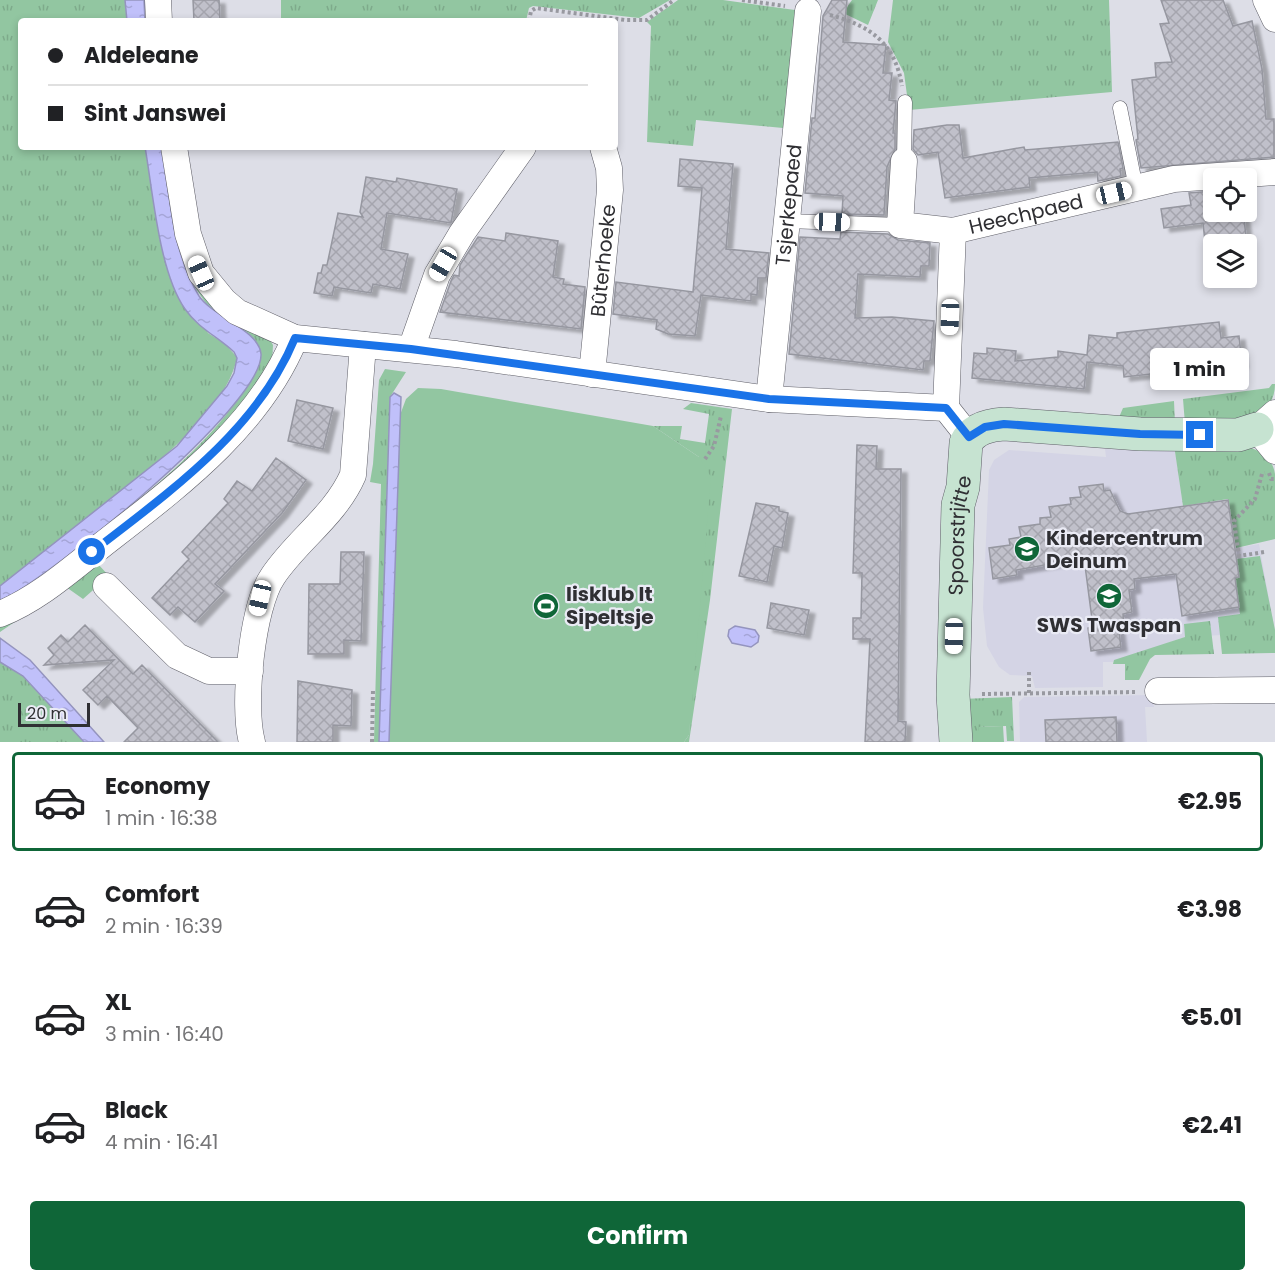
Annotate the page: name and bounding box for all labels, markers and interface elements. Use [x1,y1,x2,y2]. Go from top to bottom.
text: Aldeleane [84,40,199,71]
text: Sint Janswei [84,98,226,129]
street label: Tsjerkepaed [768,143,809,267]
map controls [1203,168,1257,288]
button: locate [1203,168,1257,222]
car [1094,180,1134,206]
street label: Heechpaed [966,187,1086,241]
street label: Bûterhoeke [584,203,623,318]
car [814,212,850,232]
button: layers [1203,234,1257,288]
car [426,244,460,284]
car [185,253,217,293]
car [940,299,960,335]
callout: 1 min [1150,348,1250,390]
text: 1 min [1173,355,1226,383]
route end [1186,421,1213,448]
street label: Spoorstrjitte [942,475,978,596]
place label: Kindercentrum Deinum [1046,524,1203,575]
school or university icon: Kindercentrum Deinum [1012,534,1042,564]
route start [78,538,105,565]
car [247,578,273,618]
place label: Iisklub It Sipeltsje [566,580,653,631]
school or university icon: SWS Twaspan [1094,581,1124,611]
sports icon: Iisklub It Sipeltsje [531,591,561,621]
place label: SWS Twaspan [1037,611,1181,639]
car [945,618,963,654]
scale bar [18,700,90,728]
text: 20 m [27,702,67,725]
text: Economy [105,771,210,802]
icon: car [33,775,87,829]
text: €2.95 [1178,786,1242,817]
text: 1 min · 16:38 [105,804,218,832]
text: Comfort [105,879,199,910]
icon: car [33,883,87,937]
text: €3.98 [1177,894,1242,925]
text: 2 min · 16:39 [105,912,223,940]
text: XL [105,987,131,1018]
icon: car [33,991,87,1045]
text: €5.01 [1181,1002,1242,1033]
text: 3 min · 16:40 [105,1020,224,1048]
text: Black [105,1095,168,1126]
icon: car [33,1099,87,1153]
text: €2.41 [1183,1110,1242,1141]
text: 4 min · 16:41 [105,1128,219,1156]
button: Confirm [30,1201,1245,1270]

